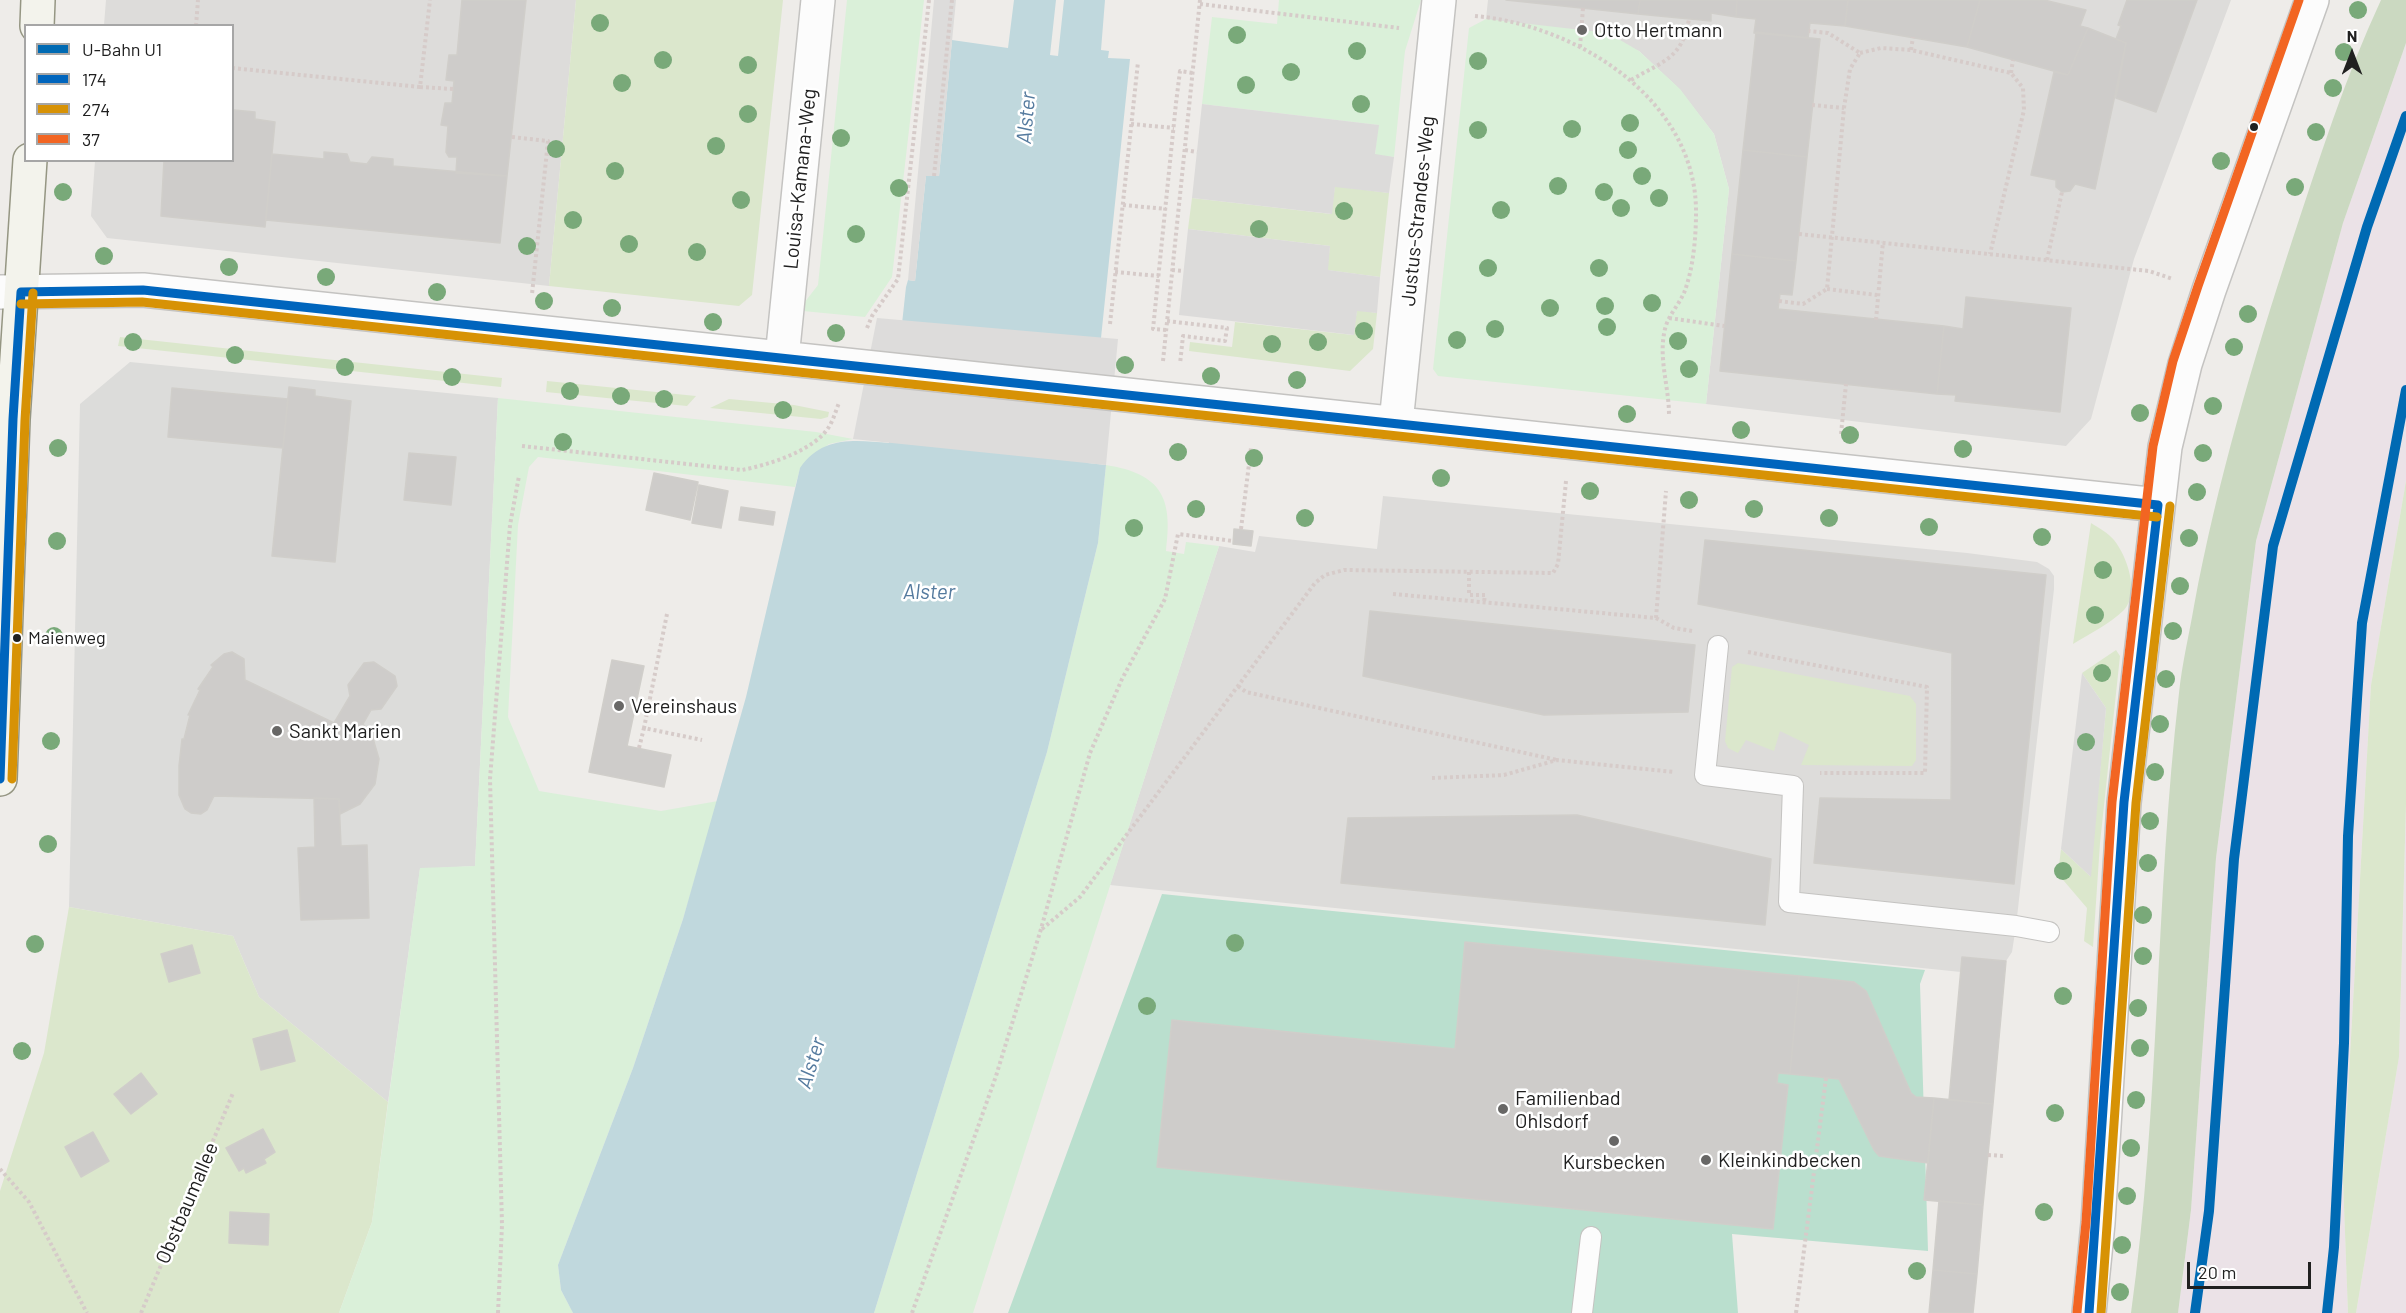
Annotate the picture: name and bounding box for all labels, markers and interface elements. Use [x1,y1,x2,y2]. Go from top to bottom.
place label: Otto Hertmann [1594,18,1722,42]
marker: Otto Hertmann [1575,23,1589,37]
legend [24,24,234,162]
north arrow [2322,24,2382,84]
text: N [2347,26,2357,45]
text: U-Bahn U1 [82,38,162,60]
text: 174 [82,68,107,90]
street label: Louisa-Kamana-Weg [779,87,821,271]
water label: Alster [1011,91,1041,145]
text: 274 [82,98,110,120]
street label: Justus-Strandes-Weg [1396,115,1440,307]
unlabelled marker [2248,121,2260,133]
text: 37 [82,128,100,150]
water label: Alster [903,579,955,605]
place label: Maienweg [28,627,106,649]
marker: Maienweg [11,632,23,644]
place label: Vereinshaus [631,694,737,718]
marker: Vereinshaus [612,699,626,713]
place label: Sankt Marien [289,719,401,743]
marker: Sankt Marien [270,724,284,738]
water label: Alster [791,1034,831,1092]
place label: Familienbad Ohlsdorf [1515,1086,1621,1133]
marker: Familienbad Ohlsdorf [1496,1102,1510,1116]
marker: Kursbecken [1607,1134,1621,1148]
street label: Obstbaumallee [151,1139,223,1267]
place label: Kleinkindbecken [1718,1148,1861,1172]
place label: Kursbecken [1563,1150,1665,1174]
marker: Kleinkindbecken [1699,1153,1713,1167]
scale bar [2190,1250,2314,1288]
text: 20 m [2198,1261,2236,1283]

